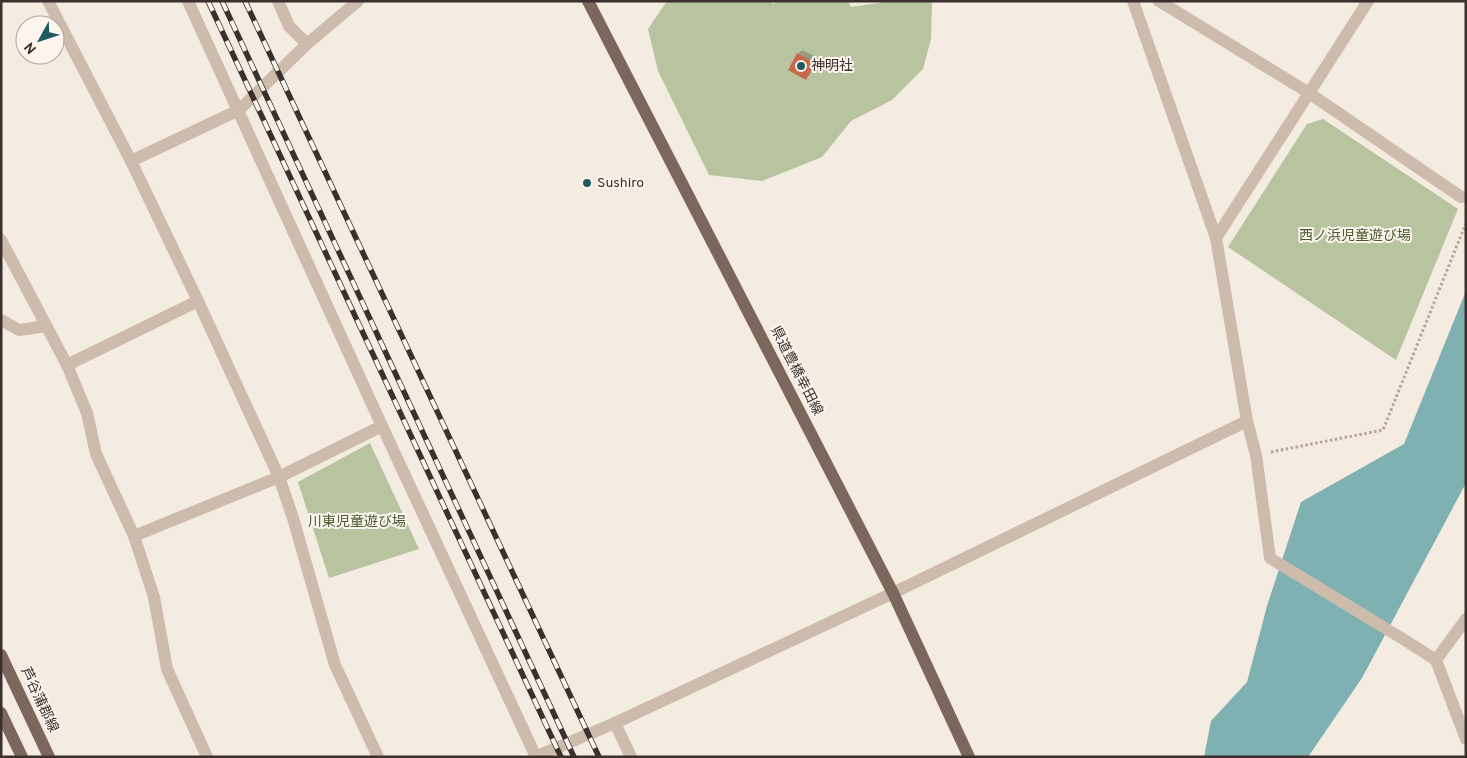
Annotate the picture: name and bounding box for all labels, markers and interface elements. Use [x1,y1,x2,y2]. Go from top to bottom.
north arrow [15,15,65,65]
text: N [21,38,41,57]
place label: 神明社 [811,58,853,75]
marker: 神明社 [795,60,807,72]
place label: Sushiro [597,175,644,192]
marker: Sushiro [581,177,593,189]
park label: 西ノ浜児童遊び場 [1299,227,1411,245]
street label: 県道豊橋幸田線 [766,323,826,419]
park label: 川東児童遊び場 [308,513,406,531]
street label: 芦谷蒲郡線 [17,665,61,735]

